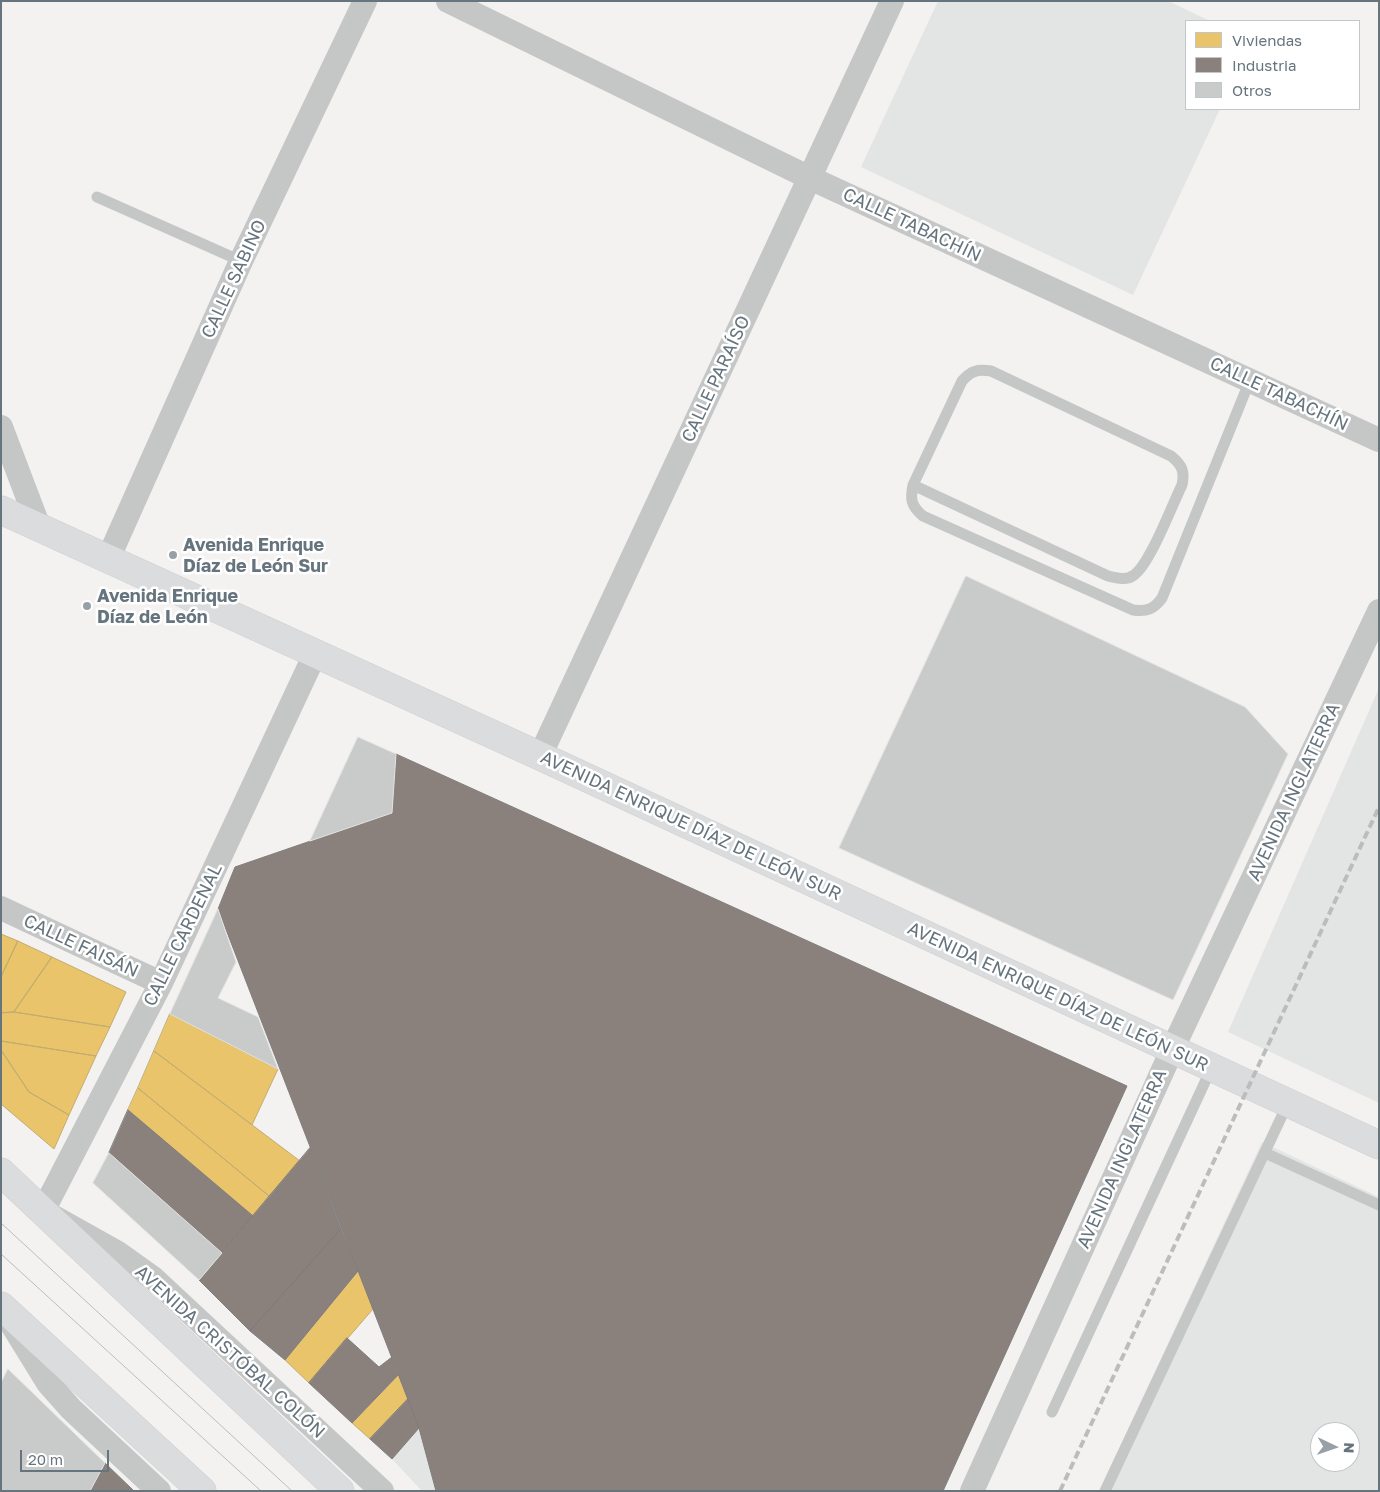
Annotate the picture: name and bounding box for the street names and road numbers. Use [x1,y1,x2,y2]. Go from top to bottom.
street label: CALLE TABACHÍN [839,183,985,267]
street label: CALLE SABINO [197,216,271,342]
street label: CALLE PARAÍSO [677,312,755,446]
street label: CALLE TABACHÍN [1206,352,1352,436]
street label: AVENIDA INGLATERRA [1243,700,1345,884]
street label: AVENIDA ENRIQUE DÍAZ DE LEÓN SUR [537,747,845,905]
street label: CALLE CARDENAL [139,860,227,1010]
street label: CALLE FAISÁN [20,910,142,982]
street label: AVENIDA ENRIQUE DÍAZ DE LEÓN SUR [904,918,1212,1076]
street label: AVENIDA INGLATERRA [1073,1066,1171,1252]
street label: AVENIDA CRISTÓBAL COLÓN [131,1261,329,1443]

